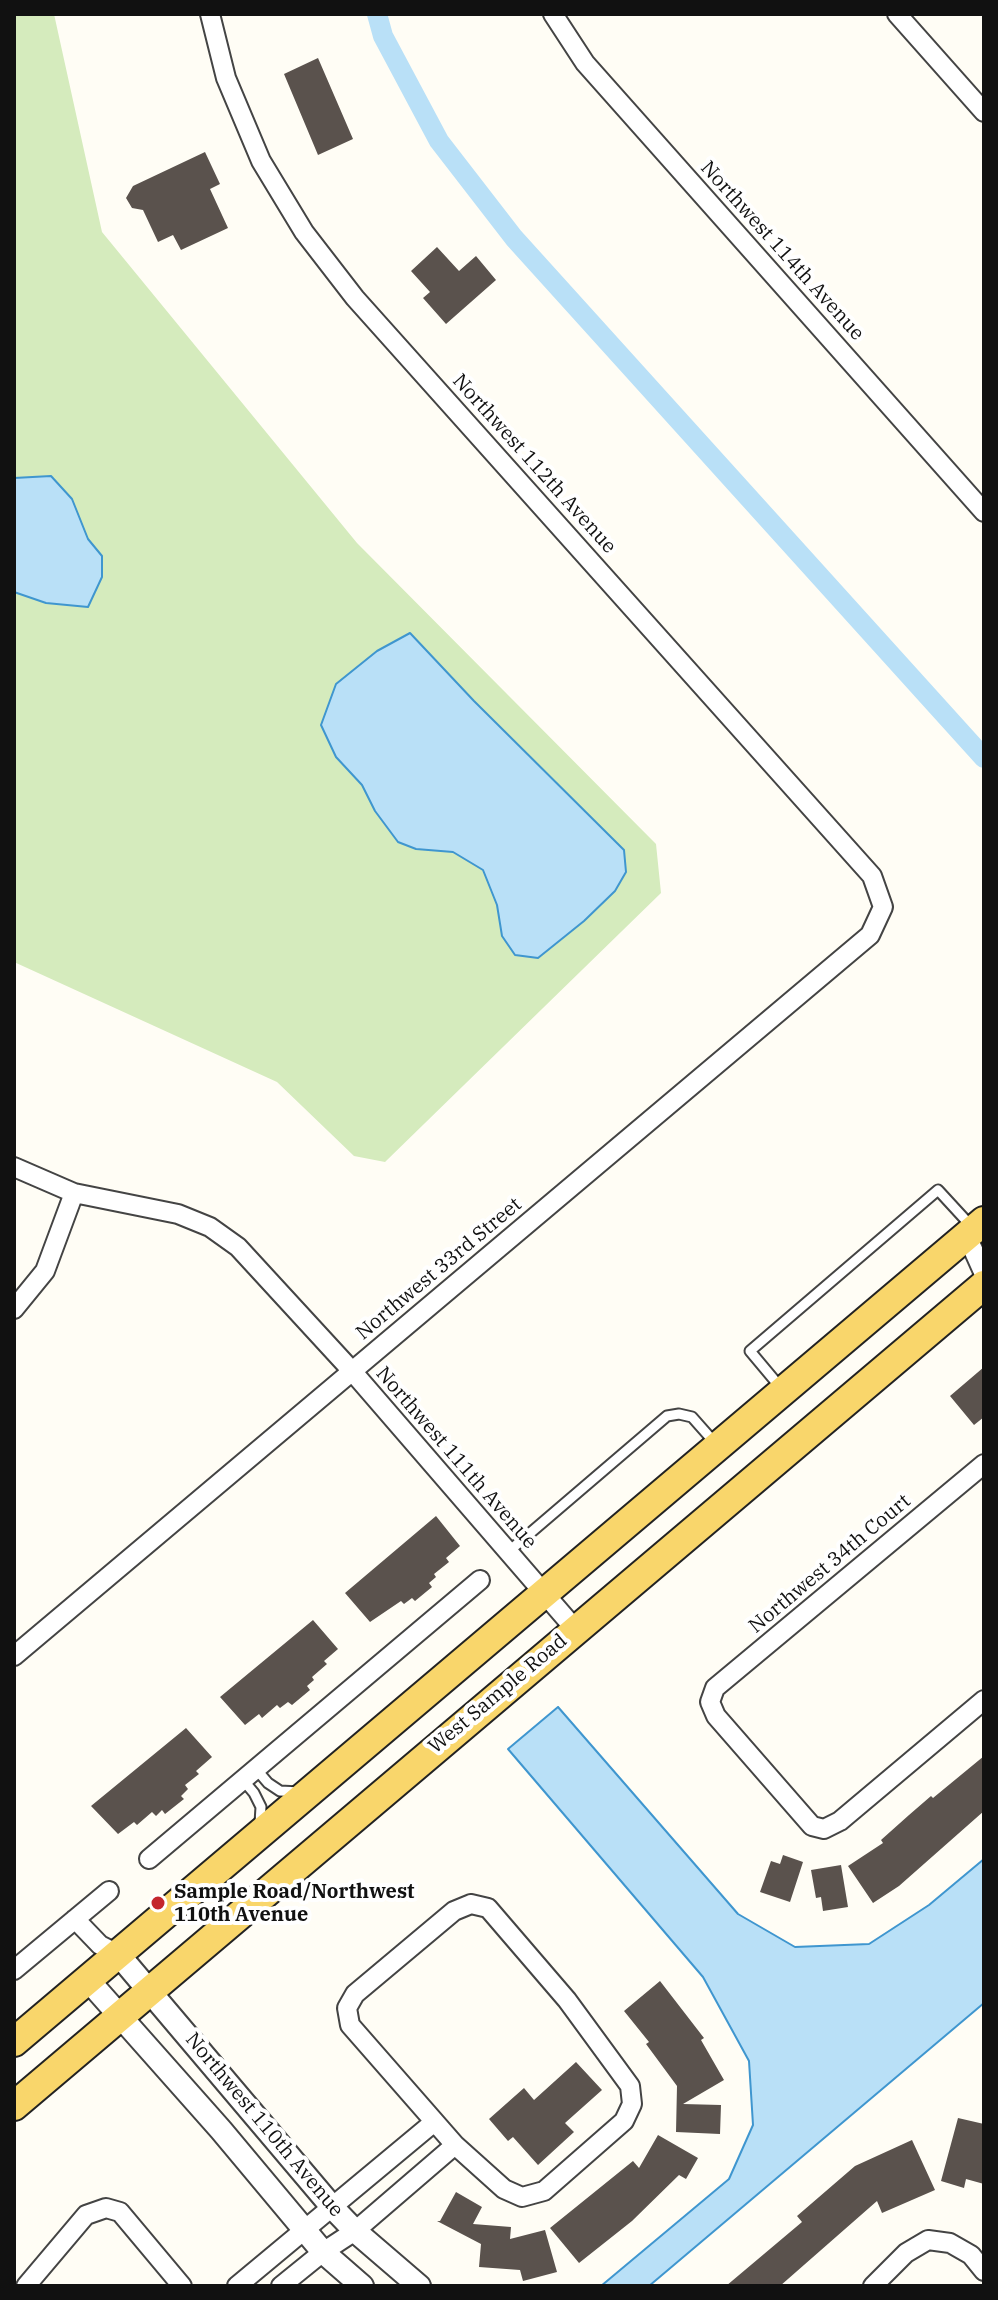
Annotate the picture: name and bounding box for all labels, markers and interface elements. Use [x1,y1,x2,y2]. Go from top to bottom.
street label: Northwest 114th Avenue [695,156,869,346]
street label: Northwest 112th Avenue [447,369,621,559]
street label: Northwest 33rd Street [351,1193,527,1345]
street label: Northwest 111th Avenue [370,1362,542,1554]
street label: Northwest 34th Court [744,1489,916,1639]
street label: West Sample Road [424,1629,572,1759]
place label: Sample Road/Northwest 110th Avenue [174,1880,414,1927]
marker: Sample Road/Northwest 110th Avenue [149,1894,167,1912]
street label: Northwest 110th Avenue [180,2028,348,2222]

